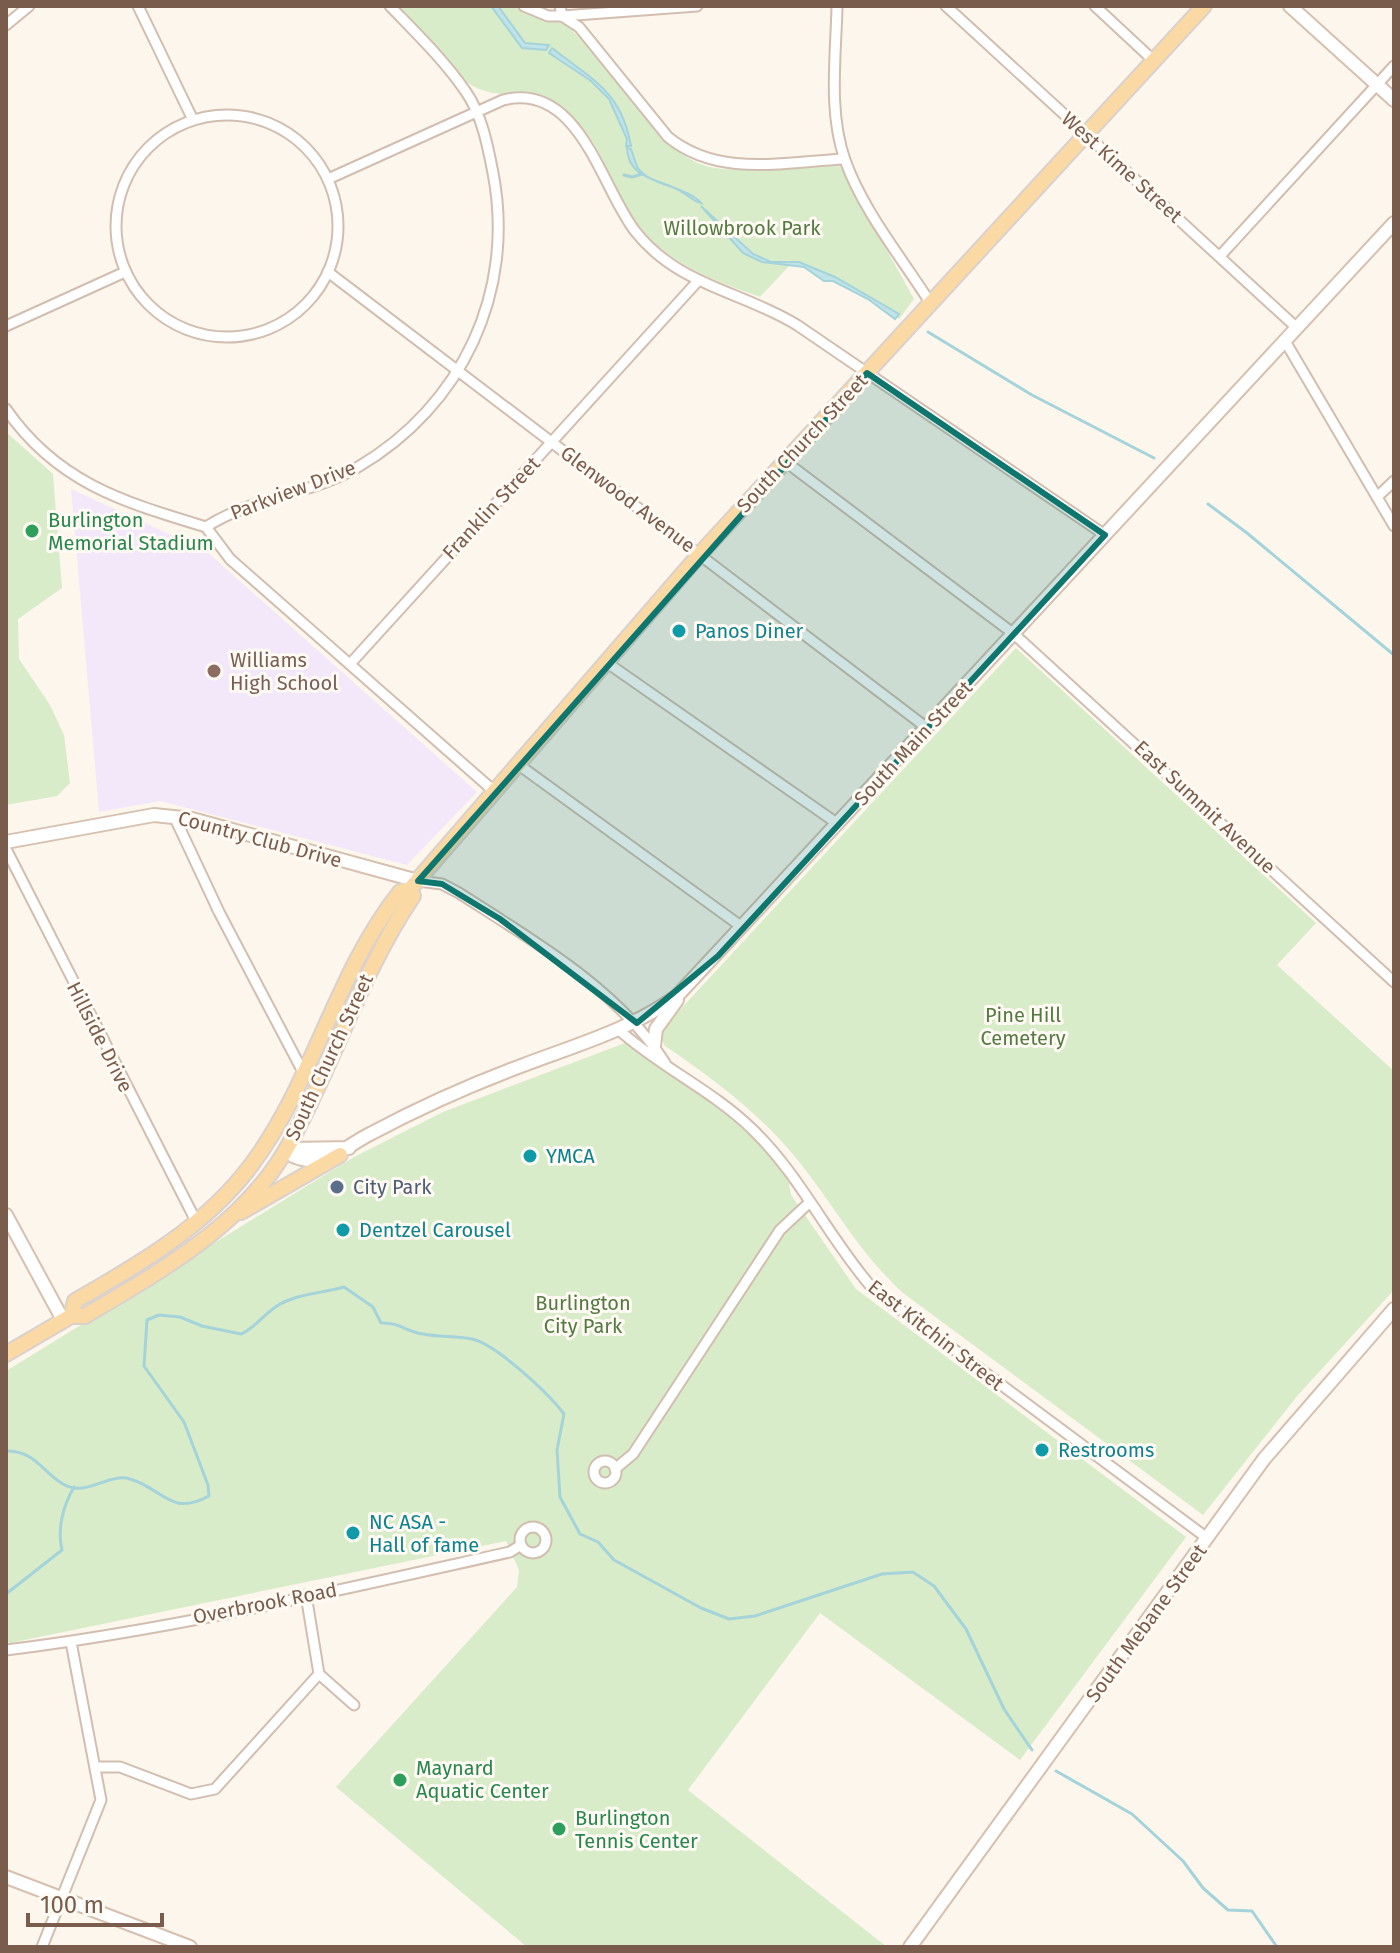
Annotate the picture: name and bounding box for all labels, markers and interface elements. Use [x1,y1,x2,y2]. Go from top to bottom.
street label: West Kime Street [1057,107,1188,228]
park label: Willowbrook Park [663,216,821,240]
street label: South Church Street [732,368,873,517]
street label: Glenwood Avenue [556,441,700,557]
street label: Franklin Street [437,451,545,564]
street label: Parkview Drive [227,455,359,525]
place label: Burlington Memorial Stadium [48,508,214,555]
marker: Burlington Memorial Stadium [23,522,41,540]
place label: Panos Diner [695,619,804,643]
marker: Panos Diner [670,622,688,640]
place label: Williams High School [230,648,338,695]
marker: Williams High School [205,662,223,680]
street label: South Main Street [849,675,977,810]
street label: East Summit Avenue [1129,735,1281,879]
street label: Country Club Drive [176,806,344,872]
street label: South Church Street [280,969,378,1144]
street label: Hillside Drive [62,978,138,1096]
park label: Pine Hill Cemetery [980,1003,1066,1050]
place label: YMCA [546,1144,595,1168]
marker: YMCA [521,1147,539,1165]
place label: City Park [353,1175,432,1199]
marker: City Park [328,1178,346,1196]
place label: Dentzel Carousel [359,1218,511,1242]
marker: Dentzel Carousel [334,1221,352,1239]
street label: East Kitchin Street [863,1275,1009,1396]
park label: Burlington City Park [535,1291,631,1338]
place label: Restrooms [1058,1438,1154,1462]
marker: Restrooms [1033,1441,1051,1459]
place label: NC ASA - Hall of fame [369,1510,479,1557]
marker: NC ASA - Hall of fame [344,1524,362,1542]
street label: South Mebane Street [1081,1539,1212,1707]
street label: Overbrook Road [191,1577,339,1629]
place label: Maynard Aquatic Center [416,1756,549,1803]
marker: Maynard Aquatic Center [391,1771,409,1789]
place label: Burlington Tennis Center [575,1806,698,1853]
marker: Burlington Tennis Center [550,1820,568,1838]
scale bar [28,1877,162,1927]
text: 100 m [40,1891,104,1919]

